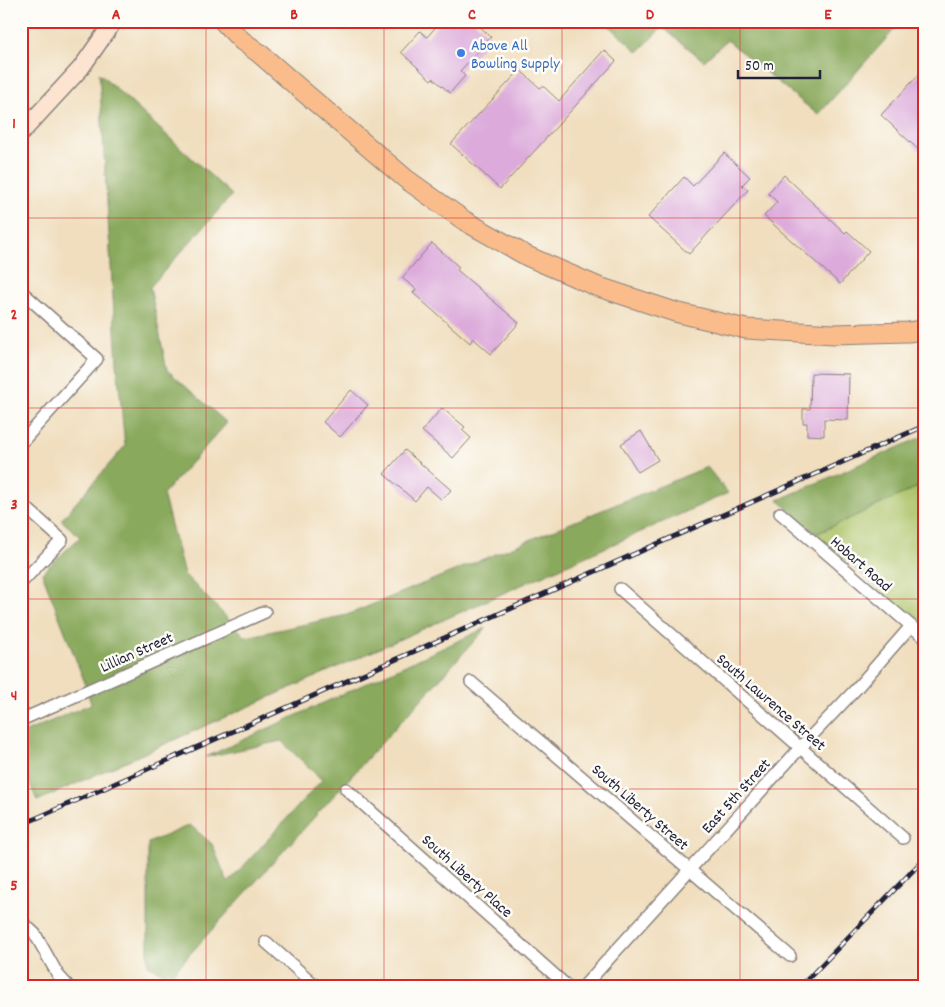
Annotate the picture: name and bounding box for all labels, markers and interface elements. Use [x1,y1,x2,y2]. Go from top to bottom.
text: A [112,4,121,27]
text: B [290,4,298,27]
text: C [468,4,476,27]
text: D [646,4,655,27]
text: E [824,4,832,27]
place label: Above All Bowling Supply [471,35,560,76]
marker: Above All Bowling Supply [455,47,467,59]
scale bar [738,48,820,80]
text: 50 m [745,56,774,78]
text: 1 [12,113,16,136]
text: 2 [11,304,18,327]
text: 3 [10,494,18,517]
street label: Hobart Road [824,532,896,598]
street label: Lillian Street [97,627,177,680]
street label: South Lawrence Street [710,649,830,757]
text: 4 [11,685,17,708]
street label: East 5th Street [697,754,777,839]
street label: South Liberty Street [586,759,693,857]
street label: South Liberty Place [416,830,517,924]
text: 5 [10,875,18,898]

